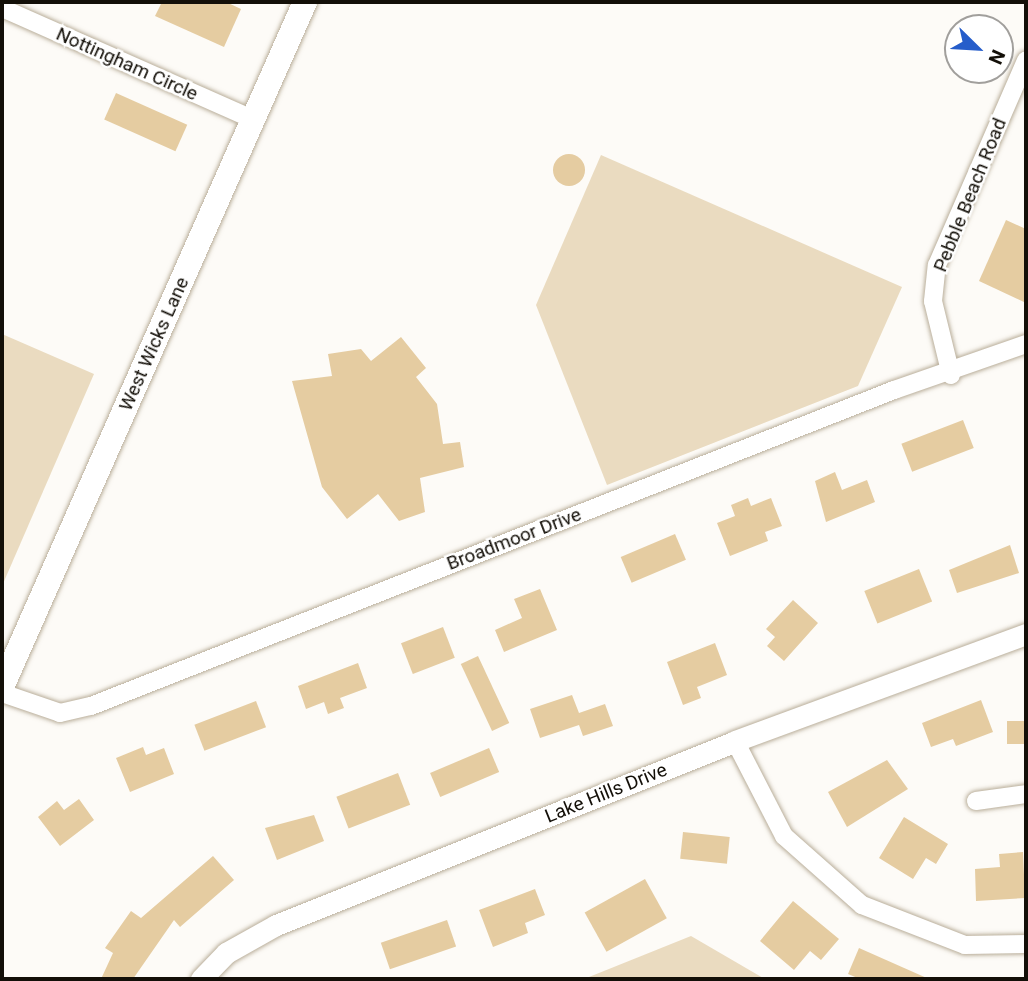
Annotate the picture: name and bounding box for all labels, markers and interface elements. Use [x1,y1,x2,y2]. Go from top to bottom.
north arrow [944,14,1014,84]
street label: Nottingham Circle [53,23,201,105]
text: N [984,46,1010,68]
street label: Pebble Beach Road [929,115,1011,275]
street label: West Wicks Lane [114,274,194,414]
street label: Broadmoor Drive [444,503,584,575]
street label: Lake Hills Drive [542,758,670,828]

